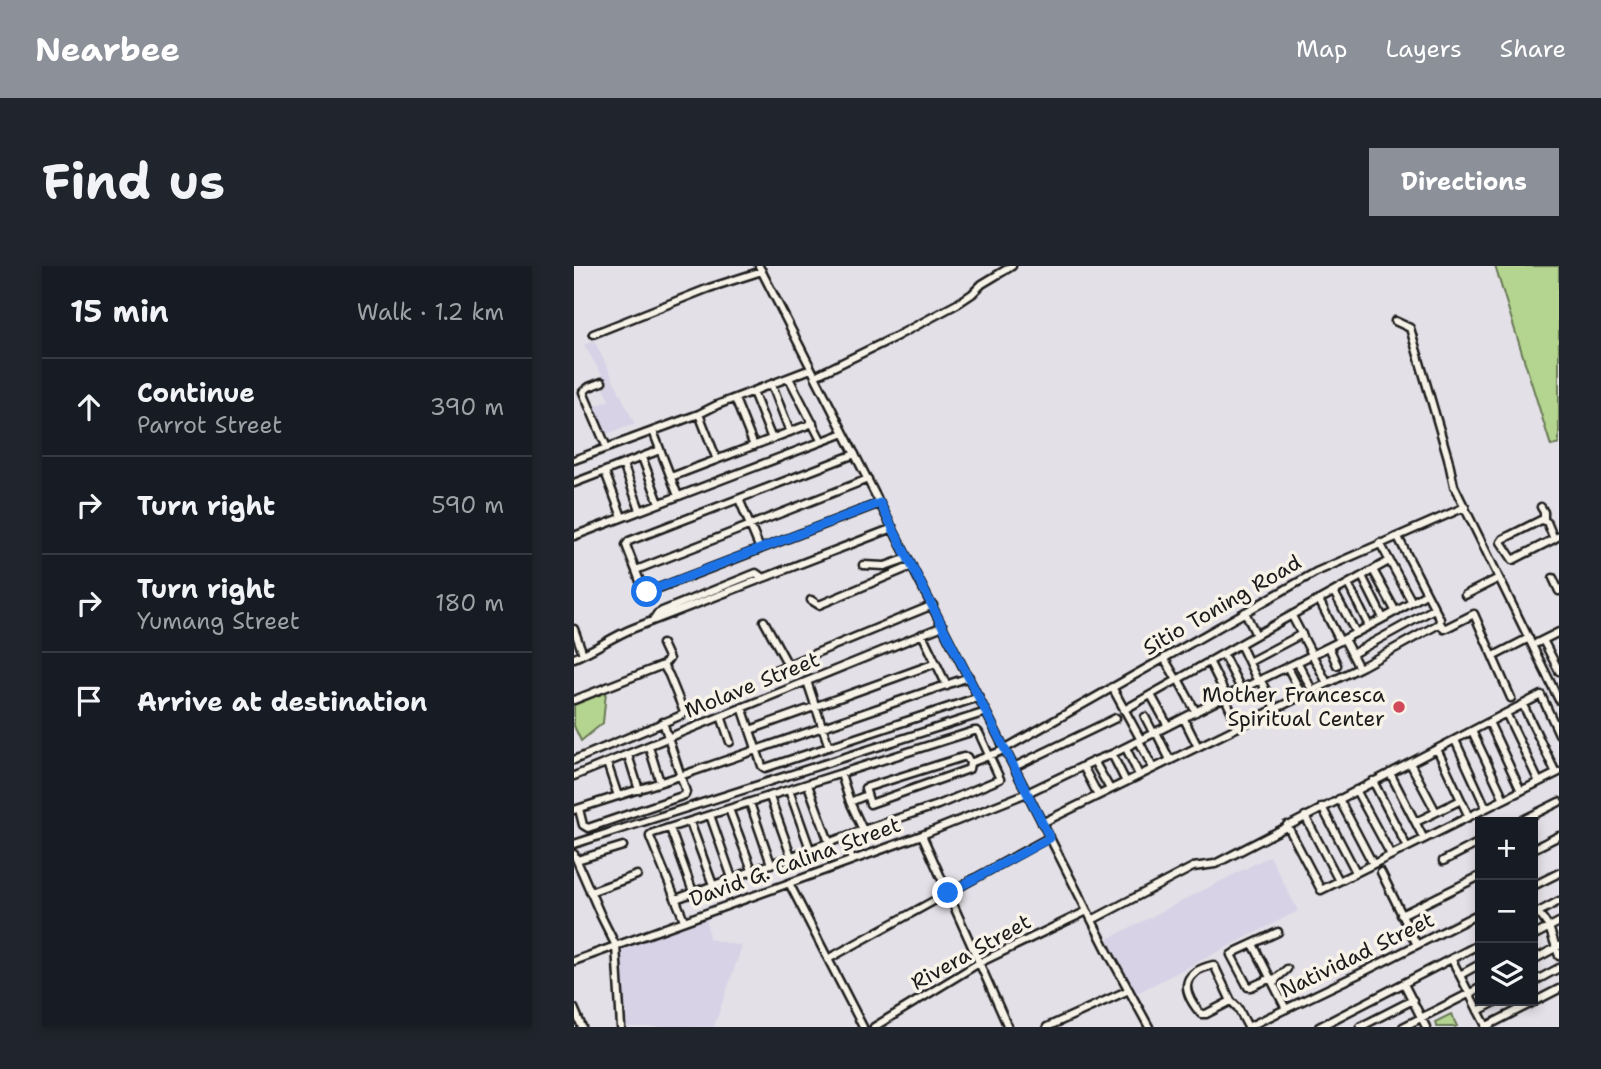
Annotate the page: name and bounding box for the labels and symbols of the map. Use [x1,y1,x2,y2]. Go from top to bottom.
street label: Sitio Toning Road [1138,548,1306,662]
route start [631,576,662,607]
street label: Molave Street [680,645,824,725]
place label: Mother Francesca Spiritual Center [1202,681,1385,733]
marker: Mother Francesca Spiritual Center [1391,699,1407,715]
street label: David G. Calina Street [685,811,905,913]
route end [932,877,963,908]
street label: Natividad Street [1275,906,1439,1004]
street label: Rivera Street [906,907,1036,997]

